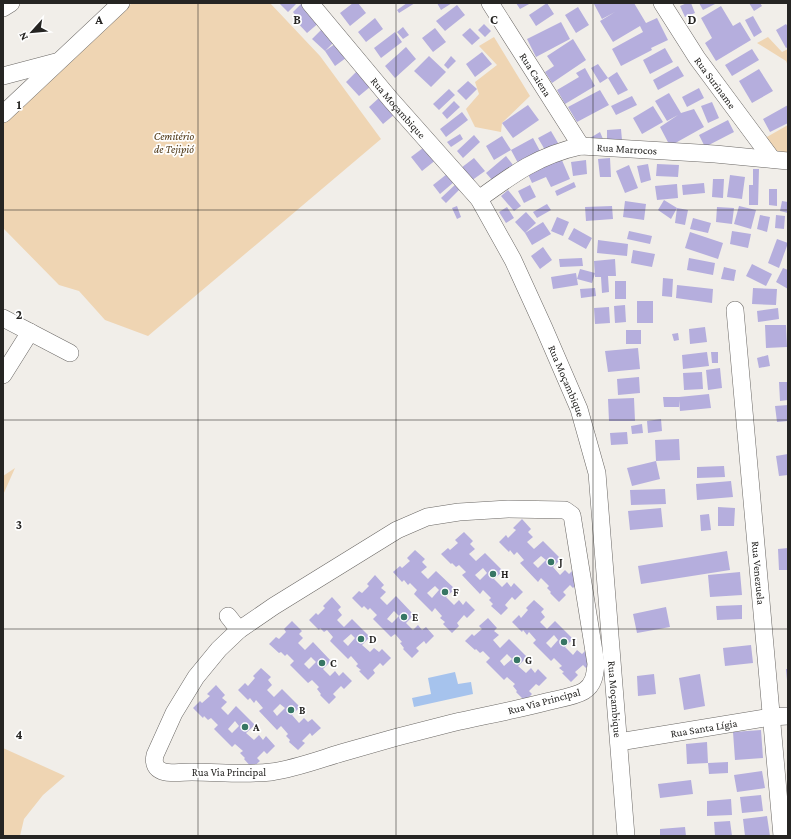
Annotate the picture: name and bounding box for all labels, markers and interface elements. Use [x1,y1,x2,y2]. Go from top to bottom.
north arrow [12,12,52,52]
text: A [94,12,103,27]
text: B [293,12,301,27]
text: C [490,12,498,27]
text: D [688,12,697,27]
text: N [16,30,30,43]
street label: Rua Caiena [517,51,554,99]
street label: Rua Suriname [692,54,739,111]
street label: Rua Moçambique [369,75,428,141]
text: 1 [17,97,22,112]
park label: Cemitério de Tejipió [154,130,195,156]
street label: Rua Marrocos [596,141,658,157]
text: 2 [16,307,23,322]
street label: Rua Moçambique [546,343,587,418]
text: 3 [16,517,22,532]
street label: Rua Venezuela [750,541,767,605]
place label: J [558,556,563,568]
marker: J [546,557,556,567]
place label: H [501,568,509,580]
marker: H [488,569,498,579]
place label: F [453,586,459,598]
marker: F [440,587,450,597]
place label: E [412,611,419,623]
marker: E [399,612,409,622]
place label: D [369,633,377,645]
marker: D [356,634,366,644]
place label: I [572,636,576,648]
marker: I [559,637,569,647]
place label: G [525,654,532,666]
marker: G [512,655,522,665]
place label: C [330,657,337,669]
marker: C [317,658,327,668]
street label: Rua Moçambique [606,660,624,738]
street label: Rua Via Principal [506,686,582,717]
place label: B [299,704,306,716]
marker: B [286,705,296,715]
street label: Rua Santa Lígia [670,717,738,739]
place label: A [252,721,260,733]
marker: A [240,722,250,732]
text: 4 [15,727,23,742]
street label: Rua Via Principal [192,766,266,779]

